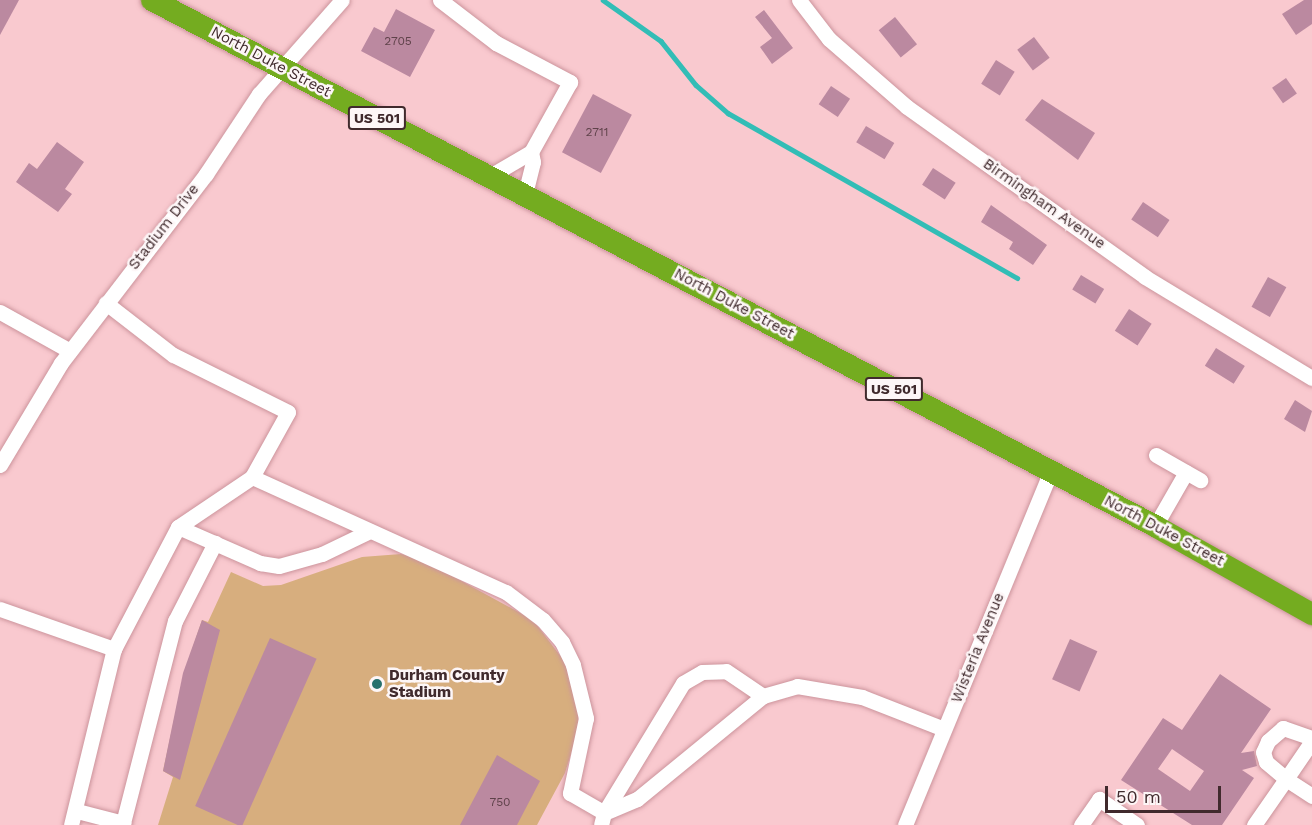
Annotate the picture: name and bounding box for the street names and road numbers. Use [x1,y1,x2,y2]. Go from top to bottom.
street label: North Duke Street [208,23,334,101]
road number: US 501 [347,107,407,129]
street label: Birmingham Avenue [979,155,1109,253]
street label: Stadium Drive [125,181,203,273]
street label: North Duke Street [671,265,797,343]
road number: US 501 [864,378,924,400]
street label: North Duke Street [1101,492,1227,570]
street label: Wisteria Avenue [948,590,1008,706]

